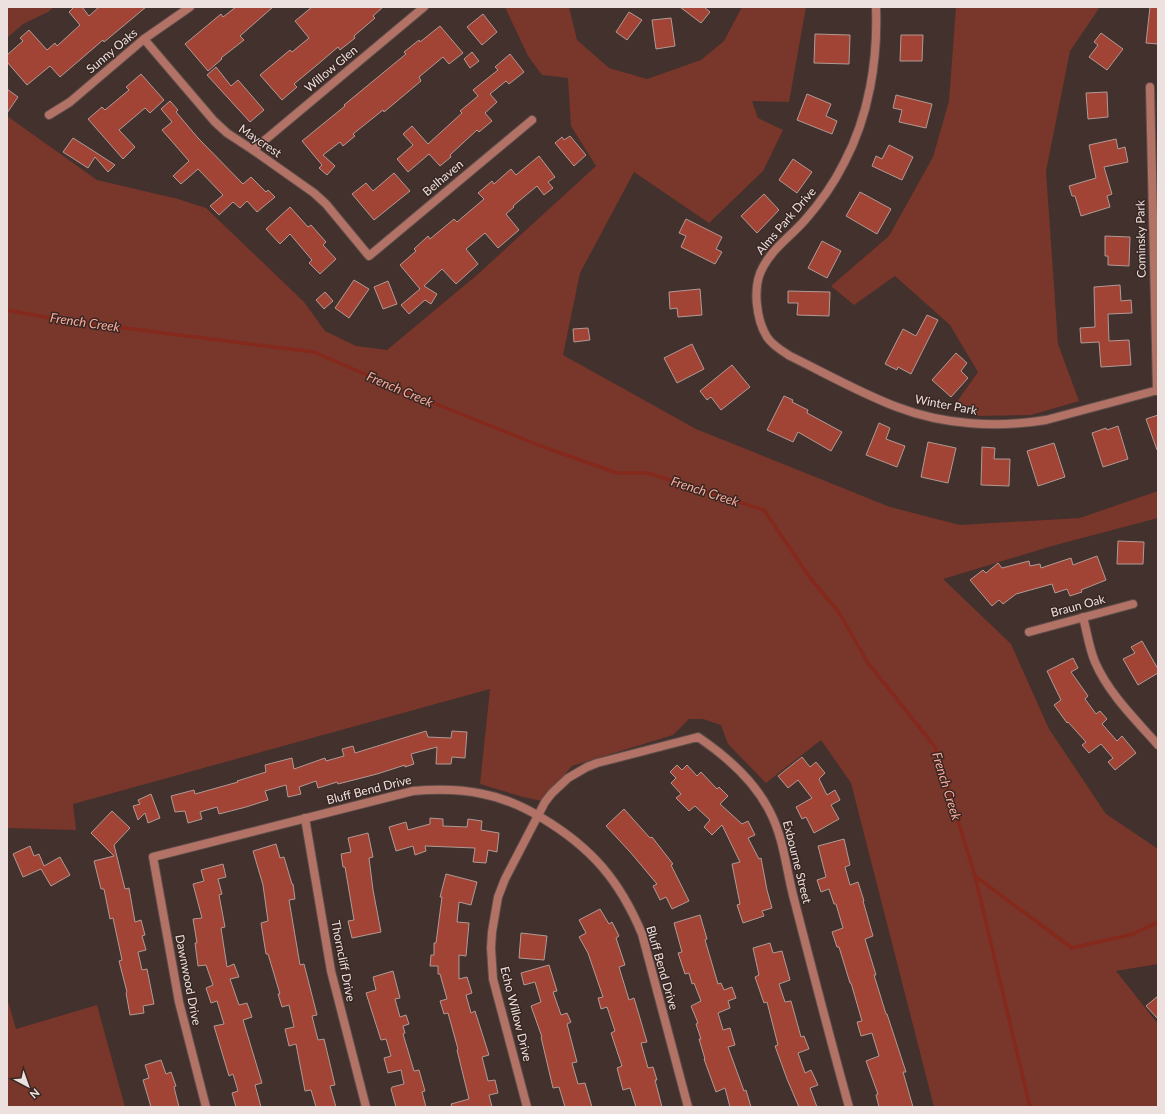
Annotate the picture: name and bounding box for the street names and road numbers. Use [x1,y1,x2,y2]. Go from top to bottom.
street label: Sunny Oaks [83,25,140,76]
street label: Willow Glen [301,42,360,95]
street label: Maycrest [236,121,285,161]
street label: Belhaven [419,156,466,199]
street label: Alms Park Drive [752,184,819,257]
street label: Cominsky Park [1132,199,1149,278]
street label: Winter Park [914,391,979,418]
street label: Braun Oak [1049,591,1108,620]
street label: Bluff Bend Drive [325,772,413,807]
street label: Exbourne Street [780,819,815,906]
street label: Thorncliff Drive [328,919,359,1003]
street label: Bluff Bend Drive [643,924,682,1012]
street label: Dawnwood Drive [172,933,205,1027]
street label: Echo Willow Drive [497,965,536,1063]

